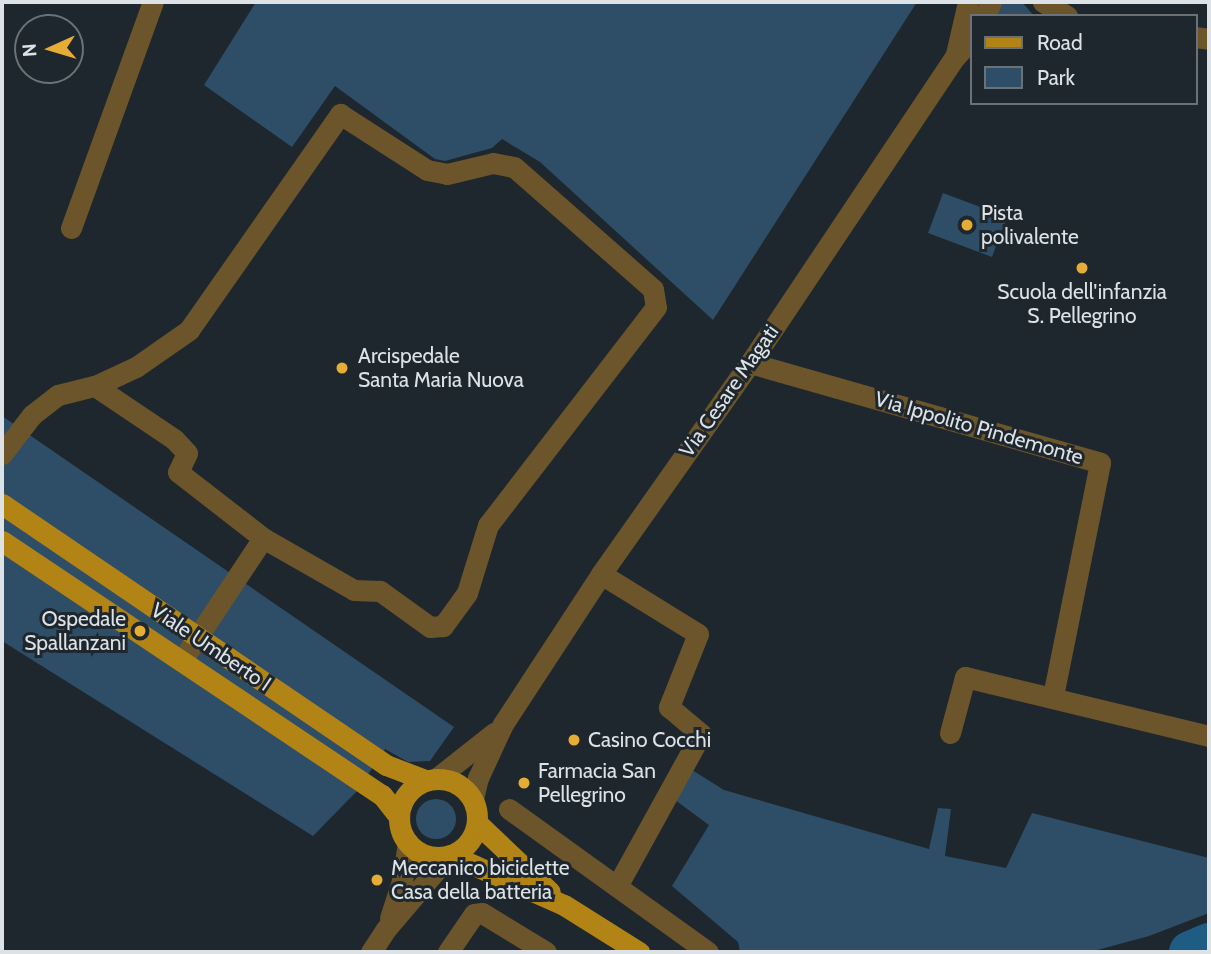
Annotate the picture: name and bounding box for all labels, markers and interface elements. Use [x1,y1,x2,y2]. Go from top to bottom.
north arrow [14,14,84,84]
legend [970,14,1197,105]
text: Road [1037,30,1083,55]
text: N [18,43,41,58]
text: Park [1037,65,1075,90]
place label: Pista polivalente [981,200,1079,250]
marker: Pista polivalente [959,217,975,233]
marker: Scuola dell'infanzia S. Pellegrino [1074,260,1090,276]
place label: Scuola dell'infanzia S. Pellegrino [997,279,1167,329]
street label: Via Cesare Magati [674,320,784,462]
place label: Arcispedale Santa Maria Nuova [358,343,524,393]
marker: Arcispedale Santa Maria Nuova [332,358,352,378]
street label: Via Ippolito Pindemonte [872,386,1086,470]
street label: Viale Umberto I [146,598,276,696]
place label: Ospedale Spallanzani [24,606,126,656]
marker: Ospedale Spallanzani [132,623,148,639]
place label: Casino Cocchi [588,727,711,753]
marker: Casino Cocchi [566,732,582,748]
place label: Farmacia San Pellegrino [538,758,656,808]
marker: Farmacia San Pellegrino [516,775,532,791]
place label: Meccanico biciclette Casa della batteria [391,855,569,905]
marker: Meccanico biciclette Casa della batteria [369,872,385,888]

